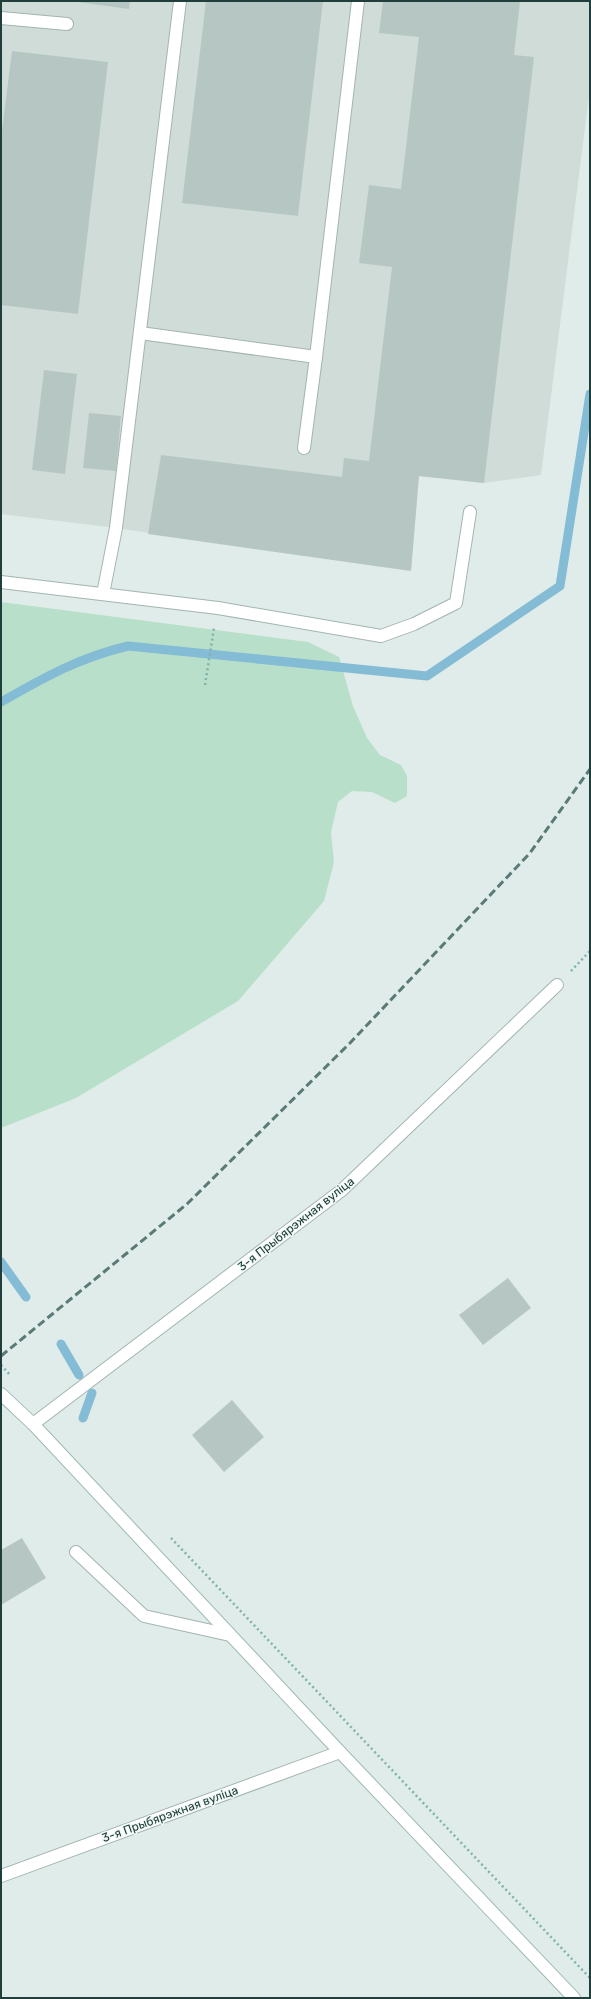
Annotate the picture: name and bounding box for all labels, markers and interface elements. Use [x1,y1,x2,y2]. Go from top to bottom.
street label: 3-я Прыбярэжная вуліца [235,1174,357,1274]
street label: 3-я Прыбярэжная вуліца [100,1783,240,1845]

